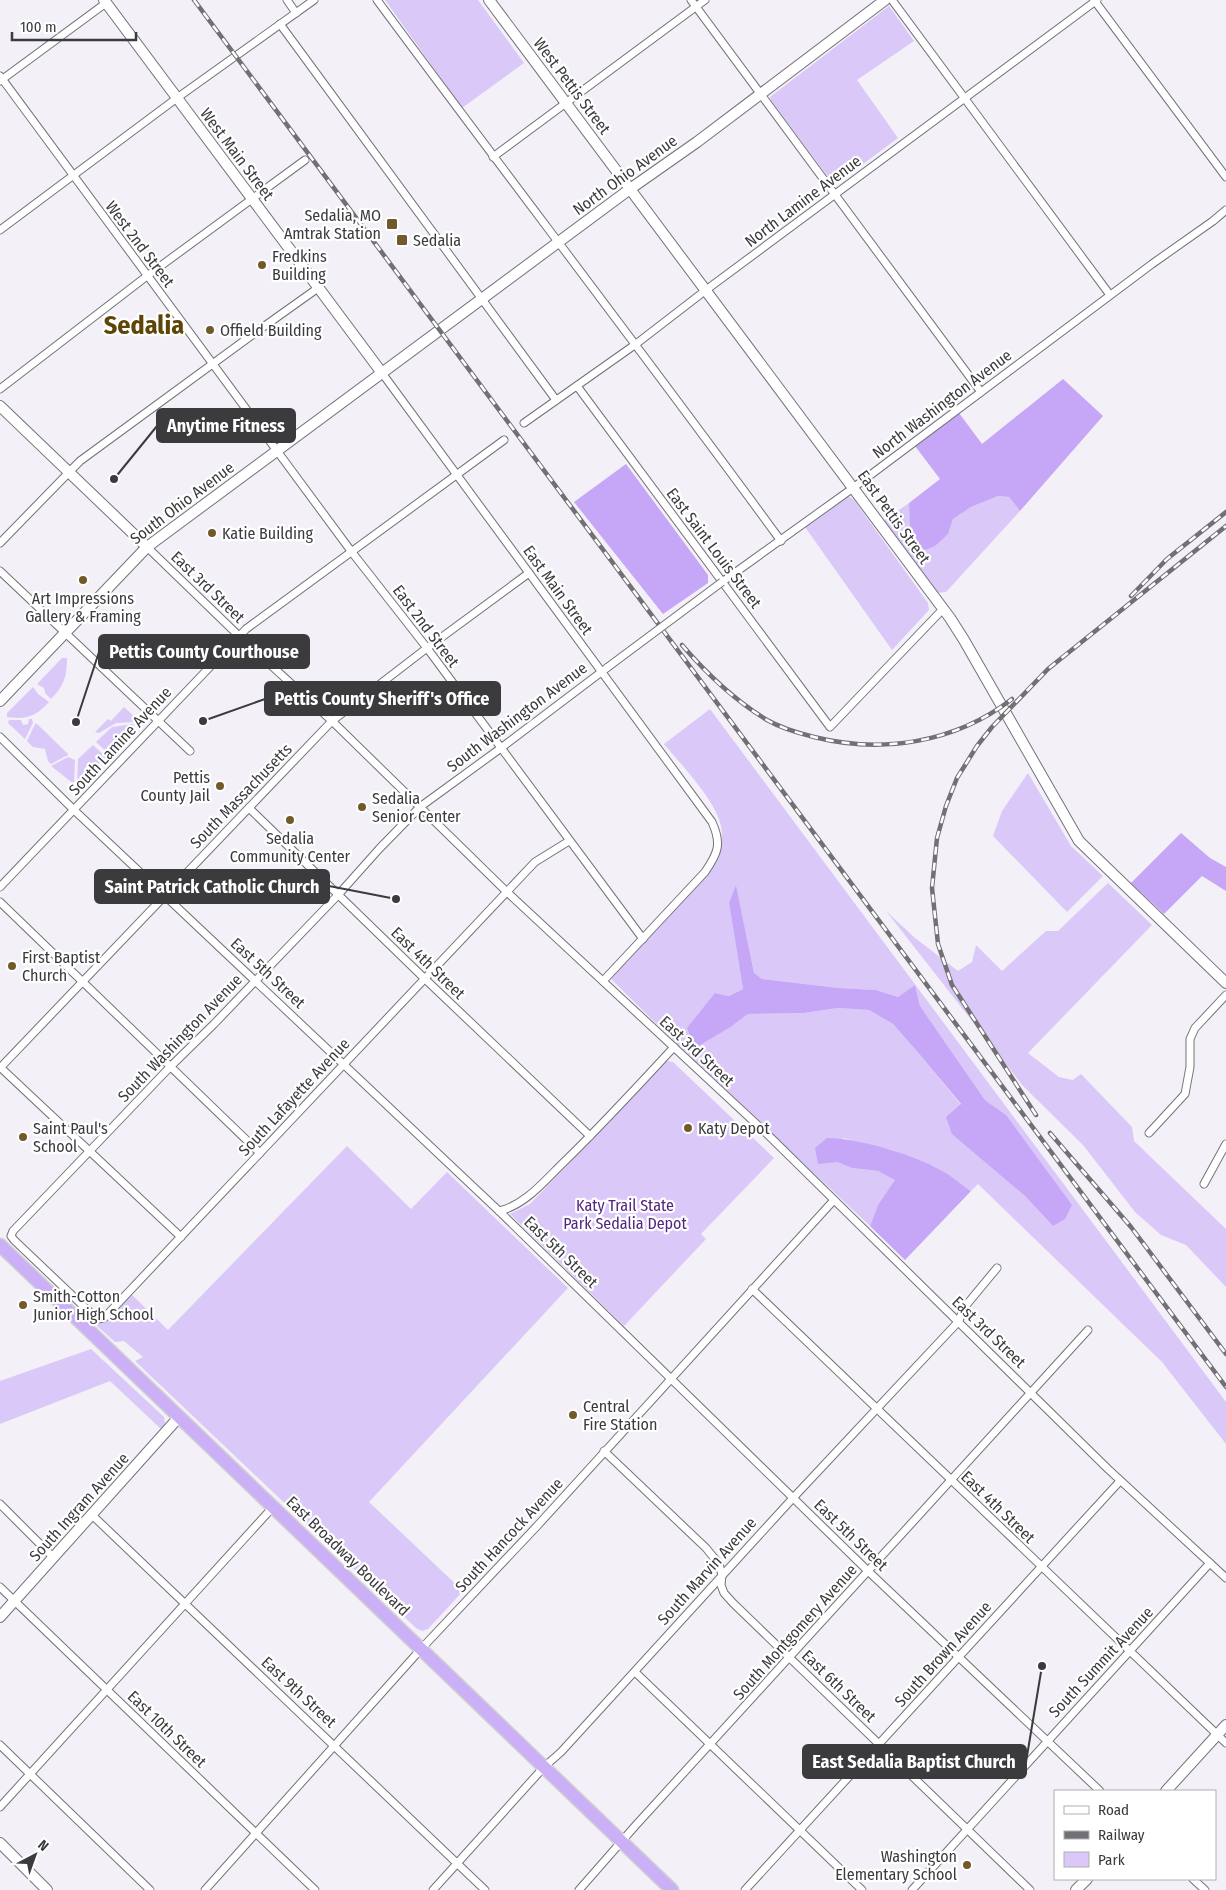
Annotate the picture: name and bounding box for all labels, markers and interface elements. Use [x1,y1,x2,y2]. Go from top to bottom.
scale bar [12,10,136,42]
text: 100 m [20,18,57,36]
street label: West Pettis Street [530,34,615,139]
street label: West Main Street [196,104,278,204]
street label: North Ohio Avenue [569,131,681,219]
street label: North Lamine Avenue [741,151,865,251]
street label: West 2nd Street [101,197,179,291]
place label: Sedalia, MO Amtrak Station [284,206,381,243]
marker: Sedalia, MO Amtrak Station [385,217,399,231]
place label: Sedalia [413,231,461,250]
marker: Sedalia [395,233,409,247]
place label: Fredkins Building [272,247,327,284]
marker: Fredkins Building [256,259,268,271]
district label: Sedalia [104,310,184,341]
place label: Offield Building [220,321,322,340]
marker: Offield Building [204,324,216,336]
street label: North Washington Avenue [869,345,1015,463]
callout: Anytime Fitness [157,409,295,442]
text: Anytime Fitness [166,415,285,437]
street label: South Ohio Avenue [126,458,238,548]
street label: East Pettis Street [854,466,935,568]
street label: East Saint Louis Street [663,484,766,612]
place label: Katie Building [222,524,313,543]
marker: Katie Building [206,527,218,539]
street label: East Main Street [519,542,597,639]
street label: East 3rd Street [167,547,249,627]
marker: Art Impressions Gallery & Framing [77,574,89,586]
street label: East 2nd Street [389,581,464,671]
place label: Art Impressions Gallery & Framing [25,589,141,626]
callout: Pettis County Courthouse [99,635,309,668]
text: Pettis County Courthouse [109,641,299,663]
street label: South Washington Avenue [443,658,591,776]
callout: Pettis County Sheriff's Office [265,682,500,715]
street label: South Lamine Avenue [65,683,175,799]
text: Pettis County Sheriff's Office [275,688,489,710]
street label: South Massachusetts [186,740,296,852]
place label: Pettis County Jail [140,768,210,805]
marker: Pettis County Jail [214,780,226,792]
place label: Sedalia Senior Center [372,789,461,826]
marker: Sedalia Senior Center [356,801,368,813]
marker: Sedalia Community Center [284,814,296,826]
place label: Sedalia Community Center [230,829,351,866]
callout: Saint Patrick Catholic Church [95,870,329,903]
text: Saint Patrick Catholic Church [105,876,319,898]
street label: East 4th Street [387,923,469,1003]
street label: East 5th Street [227,934,310,1013]
place label: First Baptist Church [22,948,101,985]
marker: First Baptist Church [6,960,18,972]
street label: South Washington Avenue [114,970,246,1106]
street label: East 3rd Street [656,1012,739,1091]
street label: South Lafayette Avenue [235,1034,354,1160]
place label: Saint Paul's School [33,1119,108,1156]
place label: Katy Depot [698,1119,770,1138]
marker: Katy Depot [682,1122,694,1134]
marker: Saint Paul's School [17,1131,29,1143]
park label: Katy Trail State Park Sedalia Depot [563,1196,688,1233]
street label: East 5th Street [520,1212,602,1292]
place label: Smith-Cotton Junior High School [33,1287,154,1324]
street label: East 3rd Street [948,1292,1030,1372]
marker: Smith-Cotton Junior High School [17,1299,29,1311]
place label: Central Fire Station [583,1397,657,1434]
marker: Central Fire Station [567,1409,579,1421]
street label: South Ingram Avenue [25,1449,133,1565]
street label: East 4th Street [957,1467,1039,1547]
street label: South Hancock Avenue [451,1474,567,1596]
street label: East Broadway Boulevard [282,1492,414,1620]
street label: East 5th Street [810,1495,892,1575]
street label: South Marvin Avenue [654,1513,760,1629]
street label: South Montgomery Avenue [729,1560,861,1704]
street label: South Brown Avenue [891,1597,995,1711]
street label: South Summit Avenue [1045,1603,1157,1721]
street label: East 6th Street [798,1646,881,1727]
street label: East 9th Street [258,1653,341,1732]
street label: East 10th Street [124,1687,211,1772]
callout: East Sedalia Baptist Church [803,1745,1026,1778]
text: East Sedalia Baptist Church [812,1751,1016,1773]
legend [1054,1790,1216,1880]
text: Road [1098,1801,1129,1819]
text: Railway [1098,1826,1145,1844]
north arrow [10,1830,60,1880]
text: N [34,1836,52,1855]
place label: Washington Elementary School [835,1847,957,1884]
text: Park [1098,1851,1125,1869]
marker: Washington Elementary School [961,1859,973,1871]

